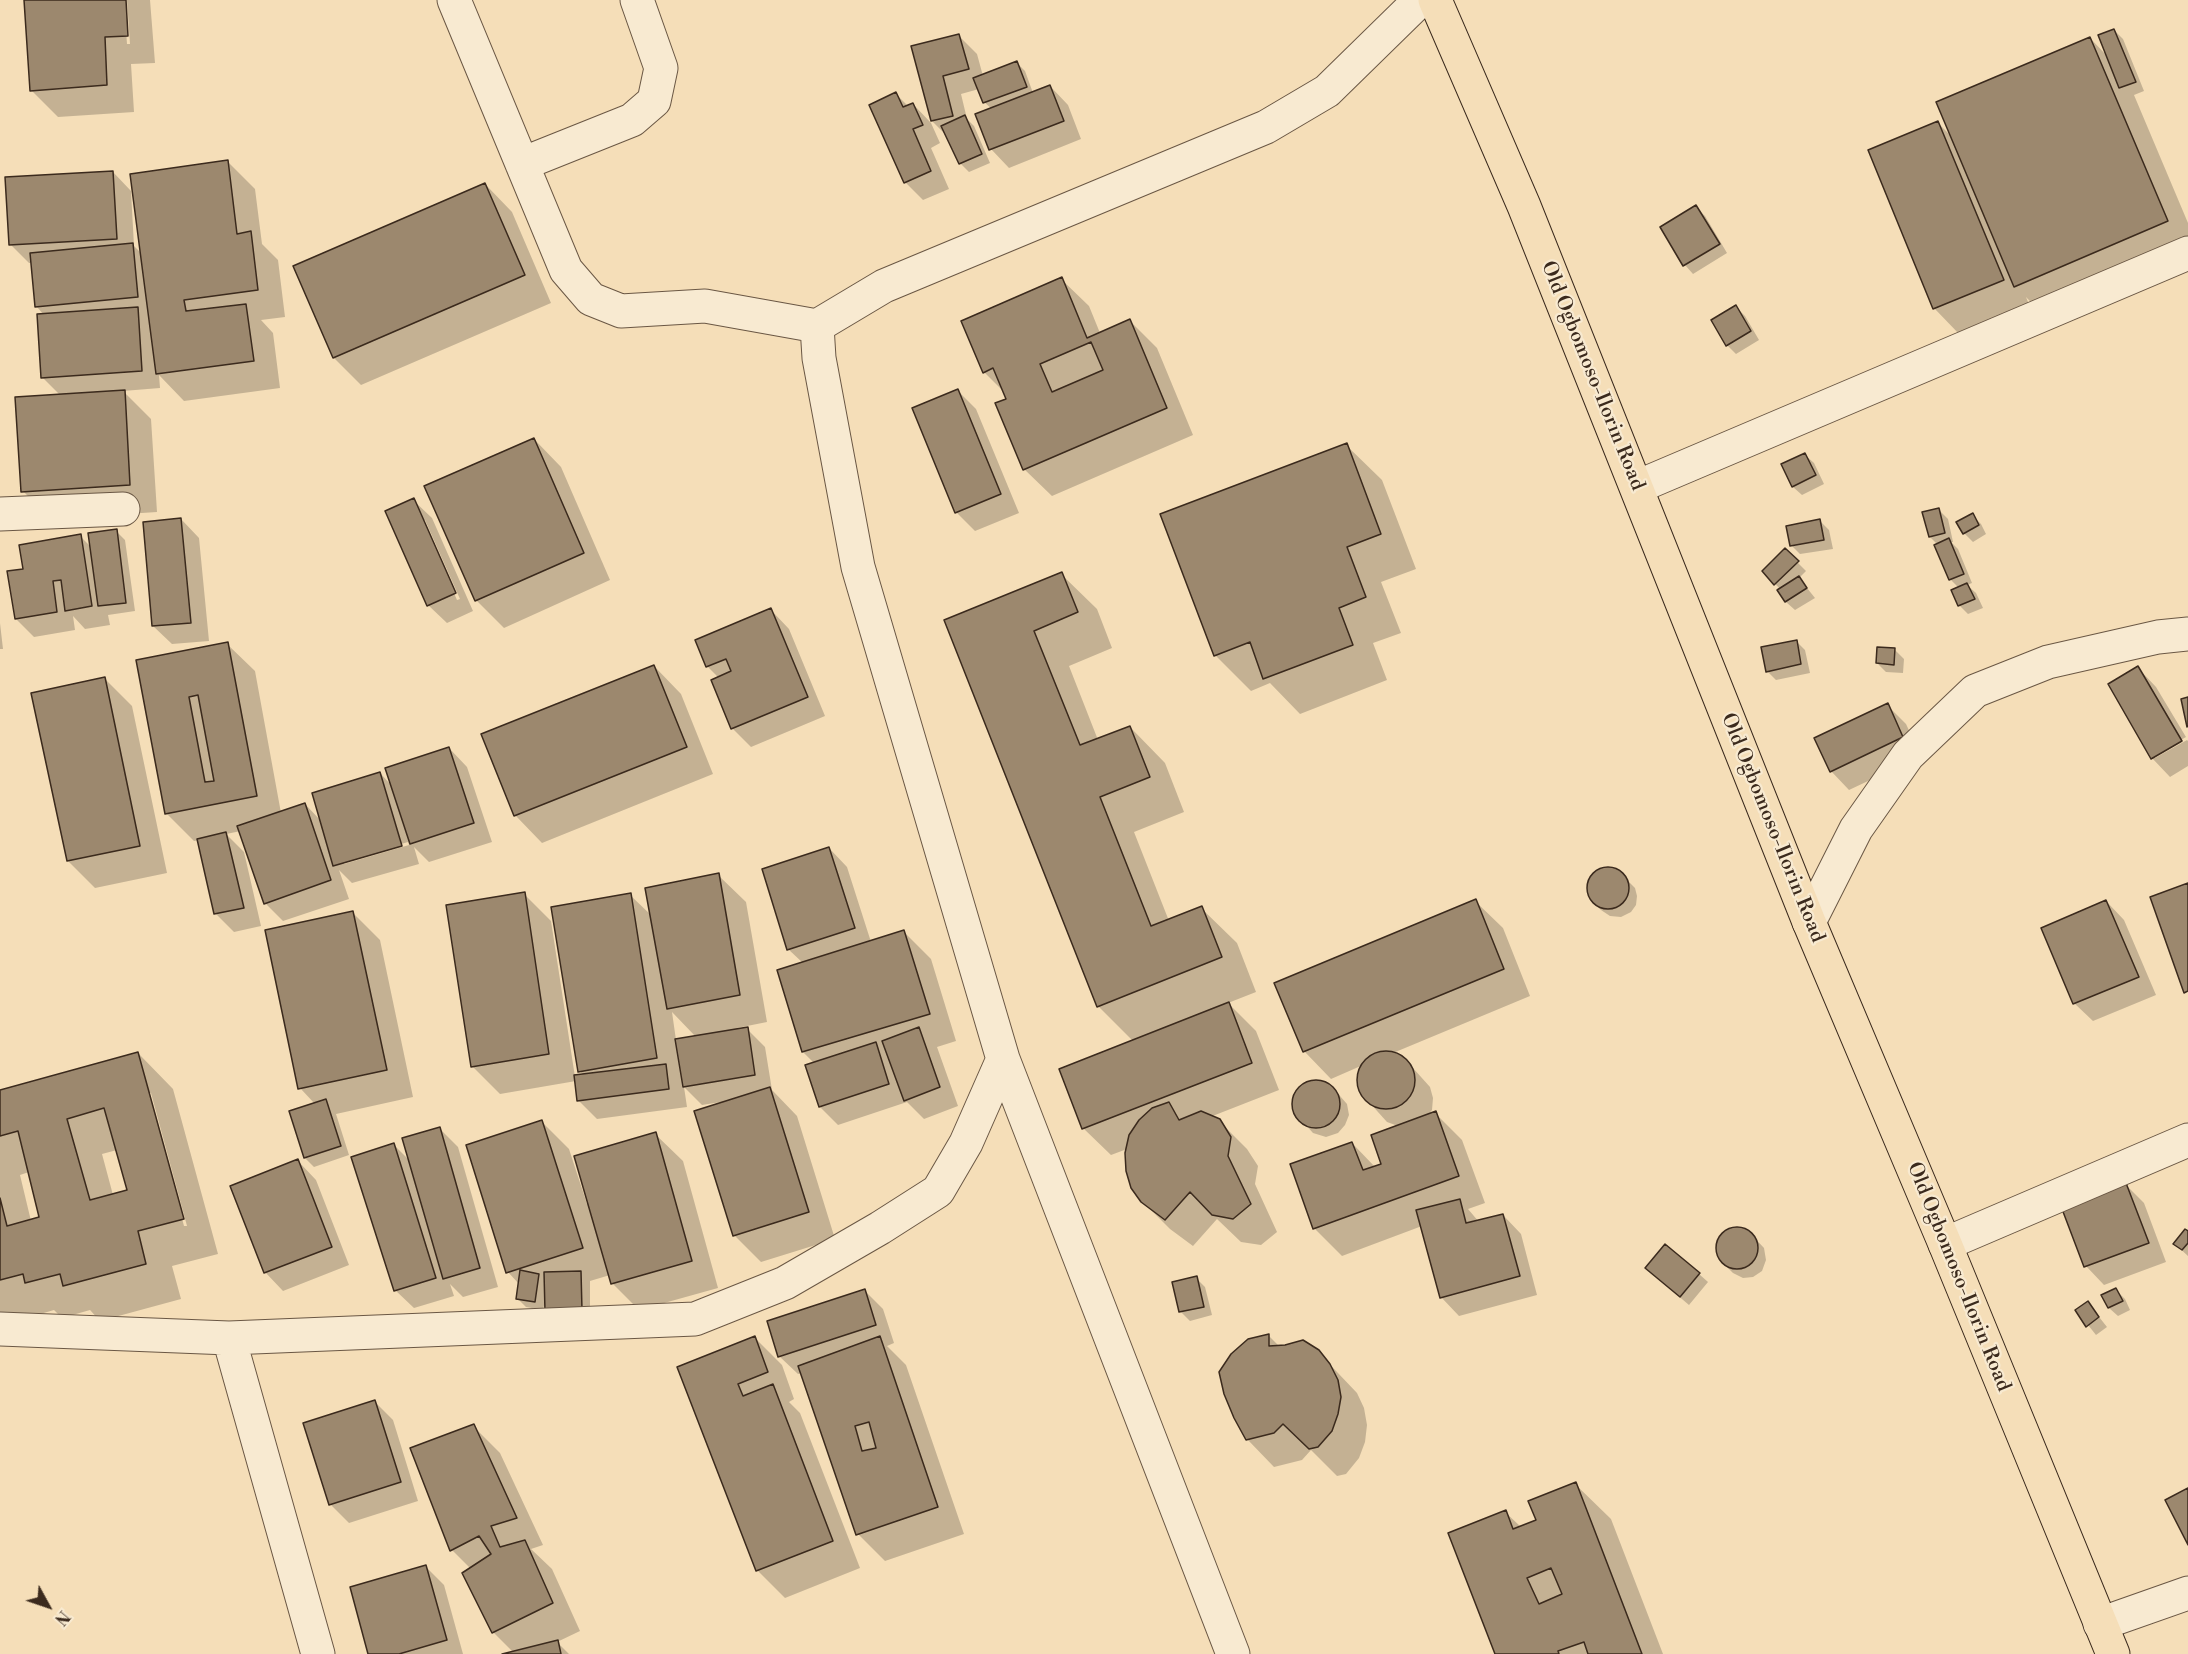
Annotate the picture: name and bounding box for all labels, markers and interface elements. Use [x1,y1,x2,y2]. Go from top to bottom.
street label: Old Ogbomoso-Ilorin Road [1535,258,1649,494]
street label: Old Ogbomoso-Ilorin Road [1715,710,1829,946]
street label: Old Ogbomoso-Ilorin Road [1901,1159,2015,1395]
north arrow [18,1576,78,1636]
text: N [50,1606,74,1629]

